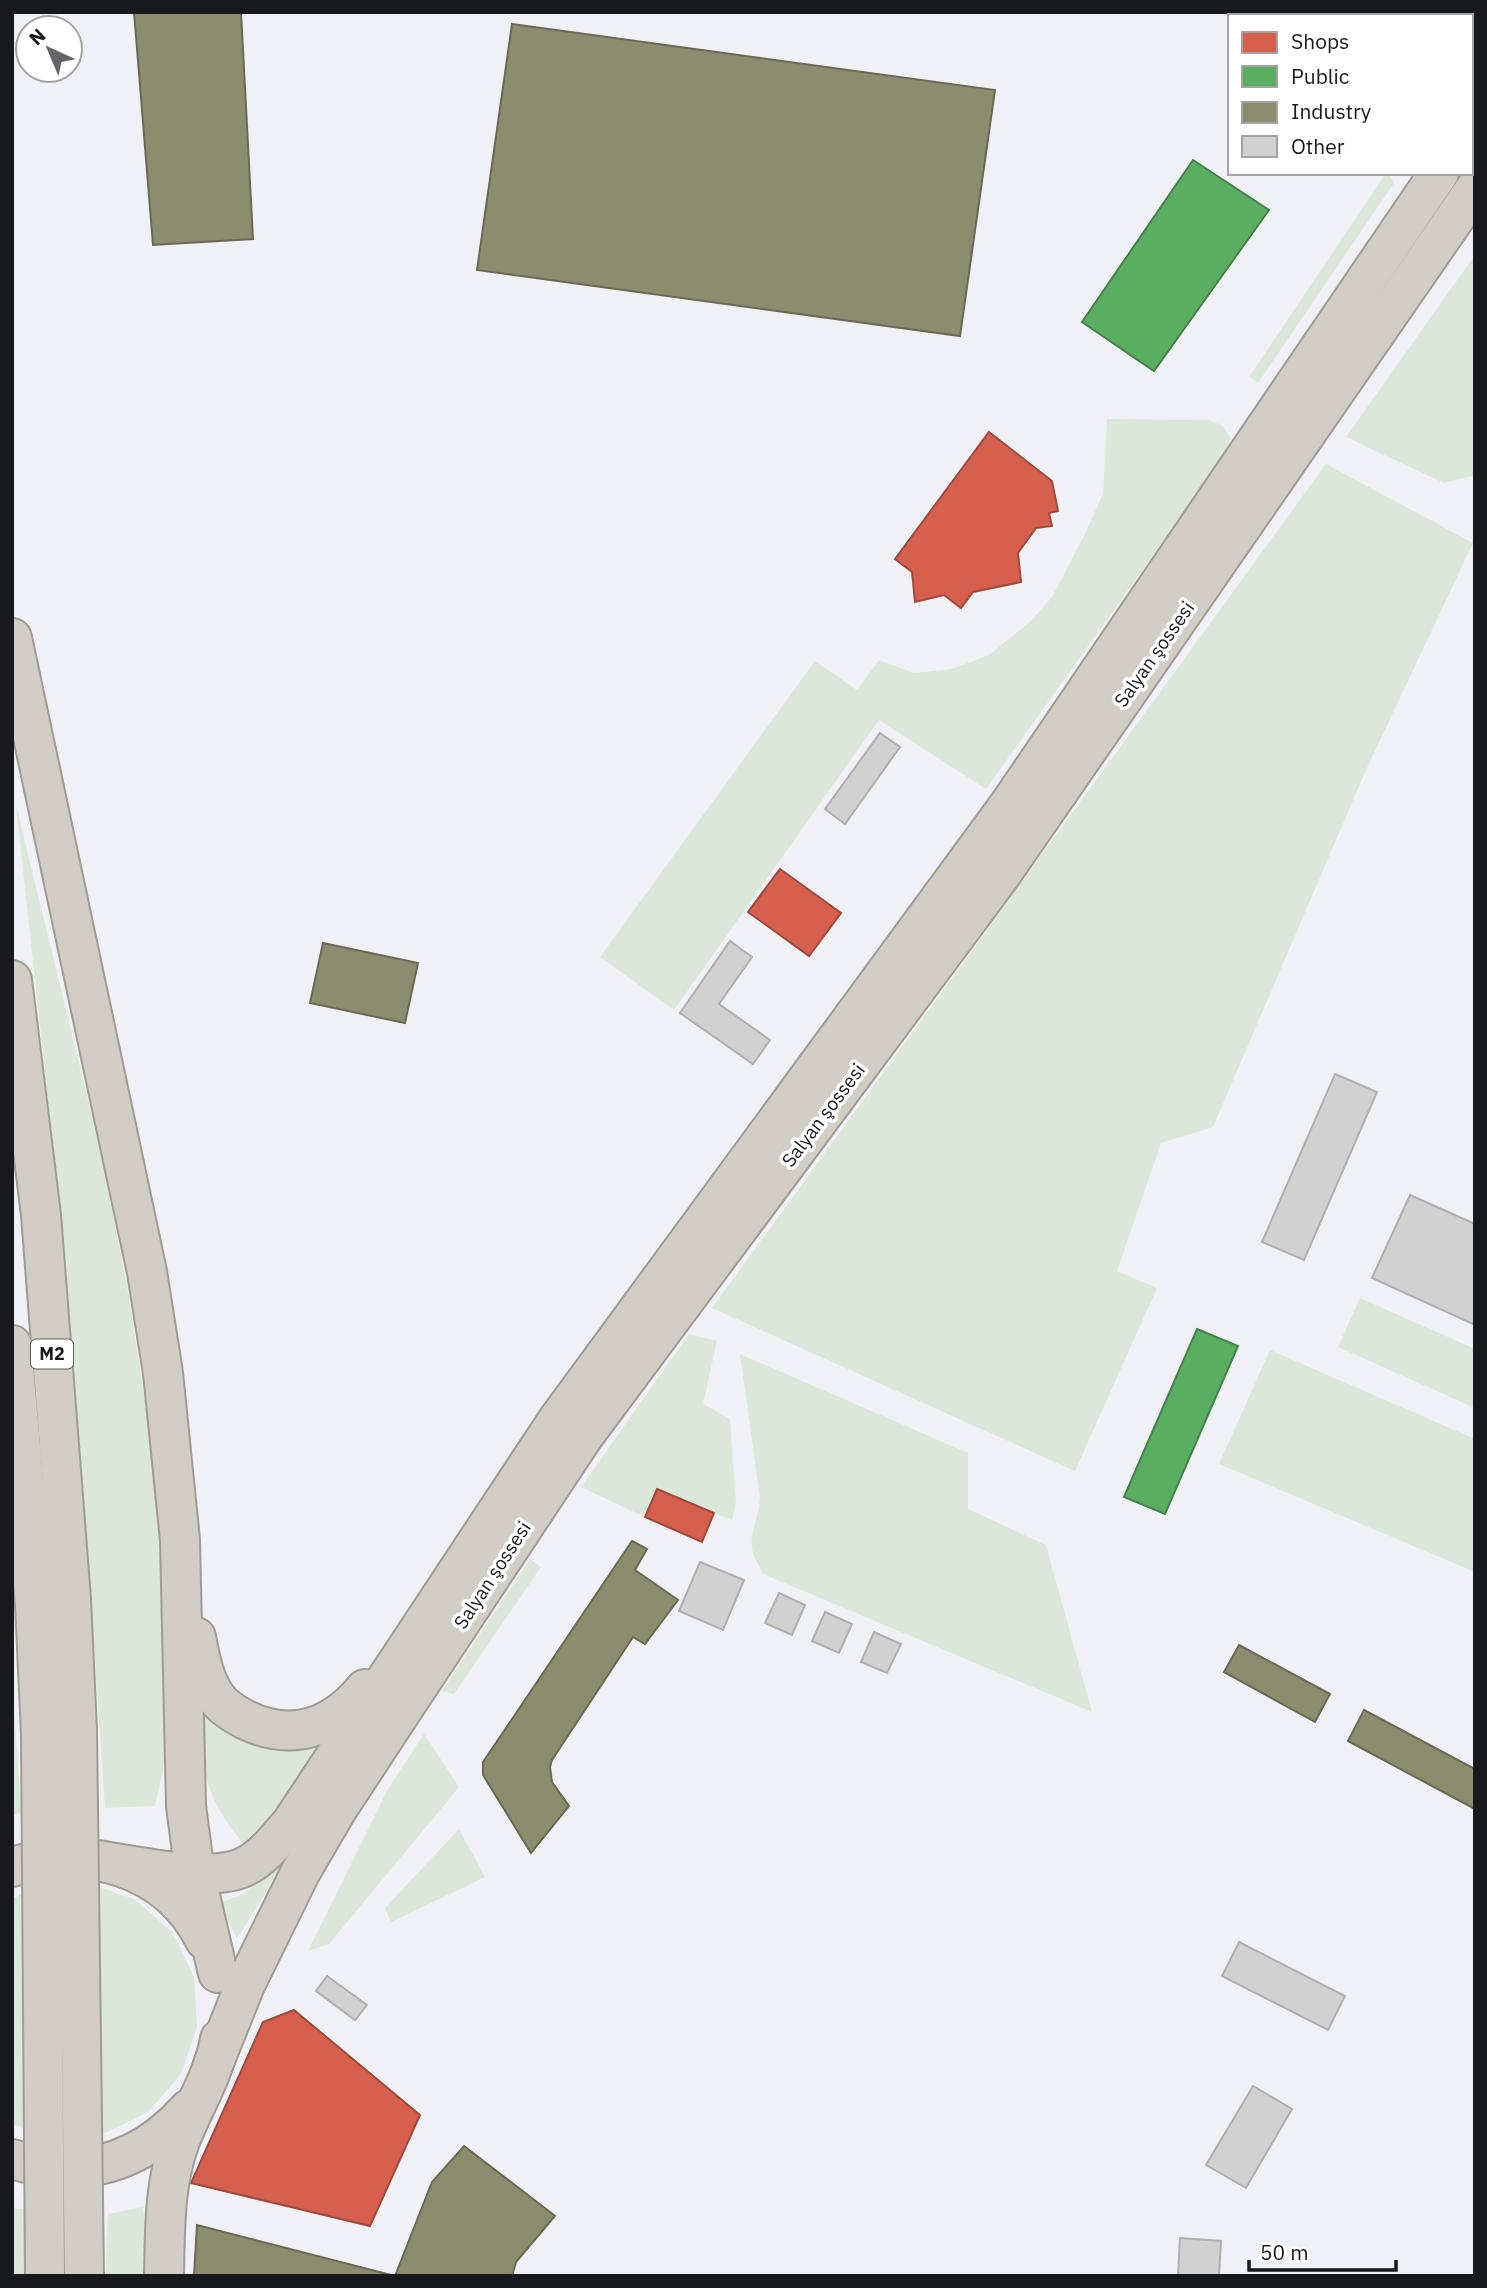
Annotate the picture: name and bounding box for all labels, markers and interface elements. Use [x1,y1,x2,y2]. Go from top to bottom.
north arrow [14,14,84,84]
legend [1228,14,1473,175]
text: N [24,23,50,50]
text: Shops [1291,27,1349,55]
text: Public [1291,62,1349,90]
text: Industry [1291,97,1372,125]
text: Other [1291,132,1345,160]
street label: Salyan şossesi [1109,597,1199,711]
street label: Salyan şossesi [776,1058,870,1172]
road number: M2 [31,1339,73,1368]
street label: Salyan şossesi [448,1517,536,1633]
scale bar [1249,2228,1396,2272]
text: 50 m [1260,2238,1309,2266]

